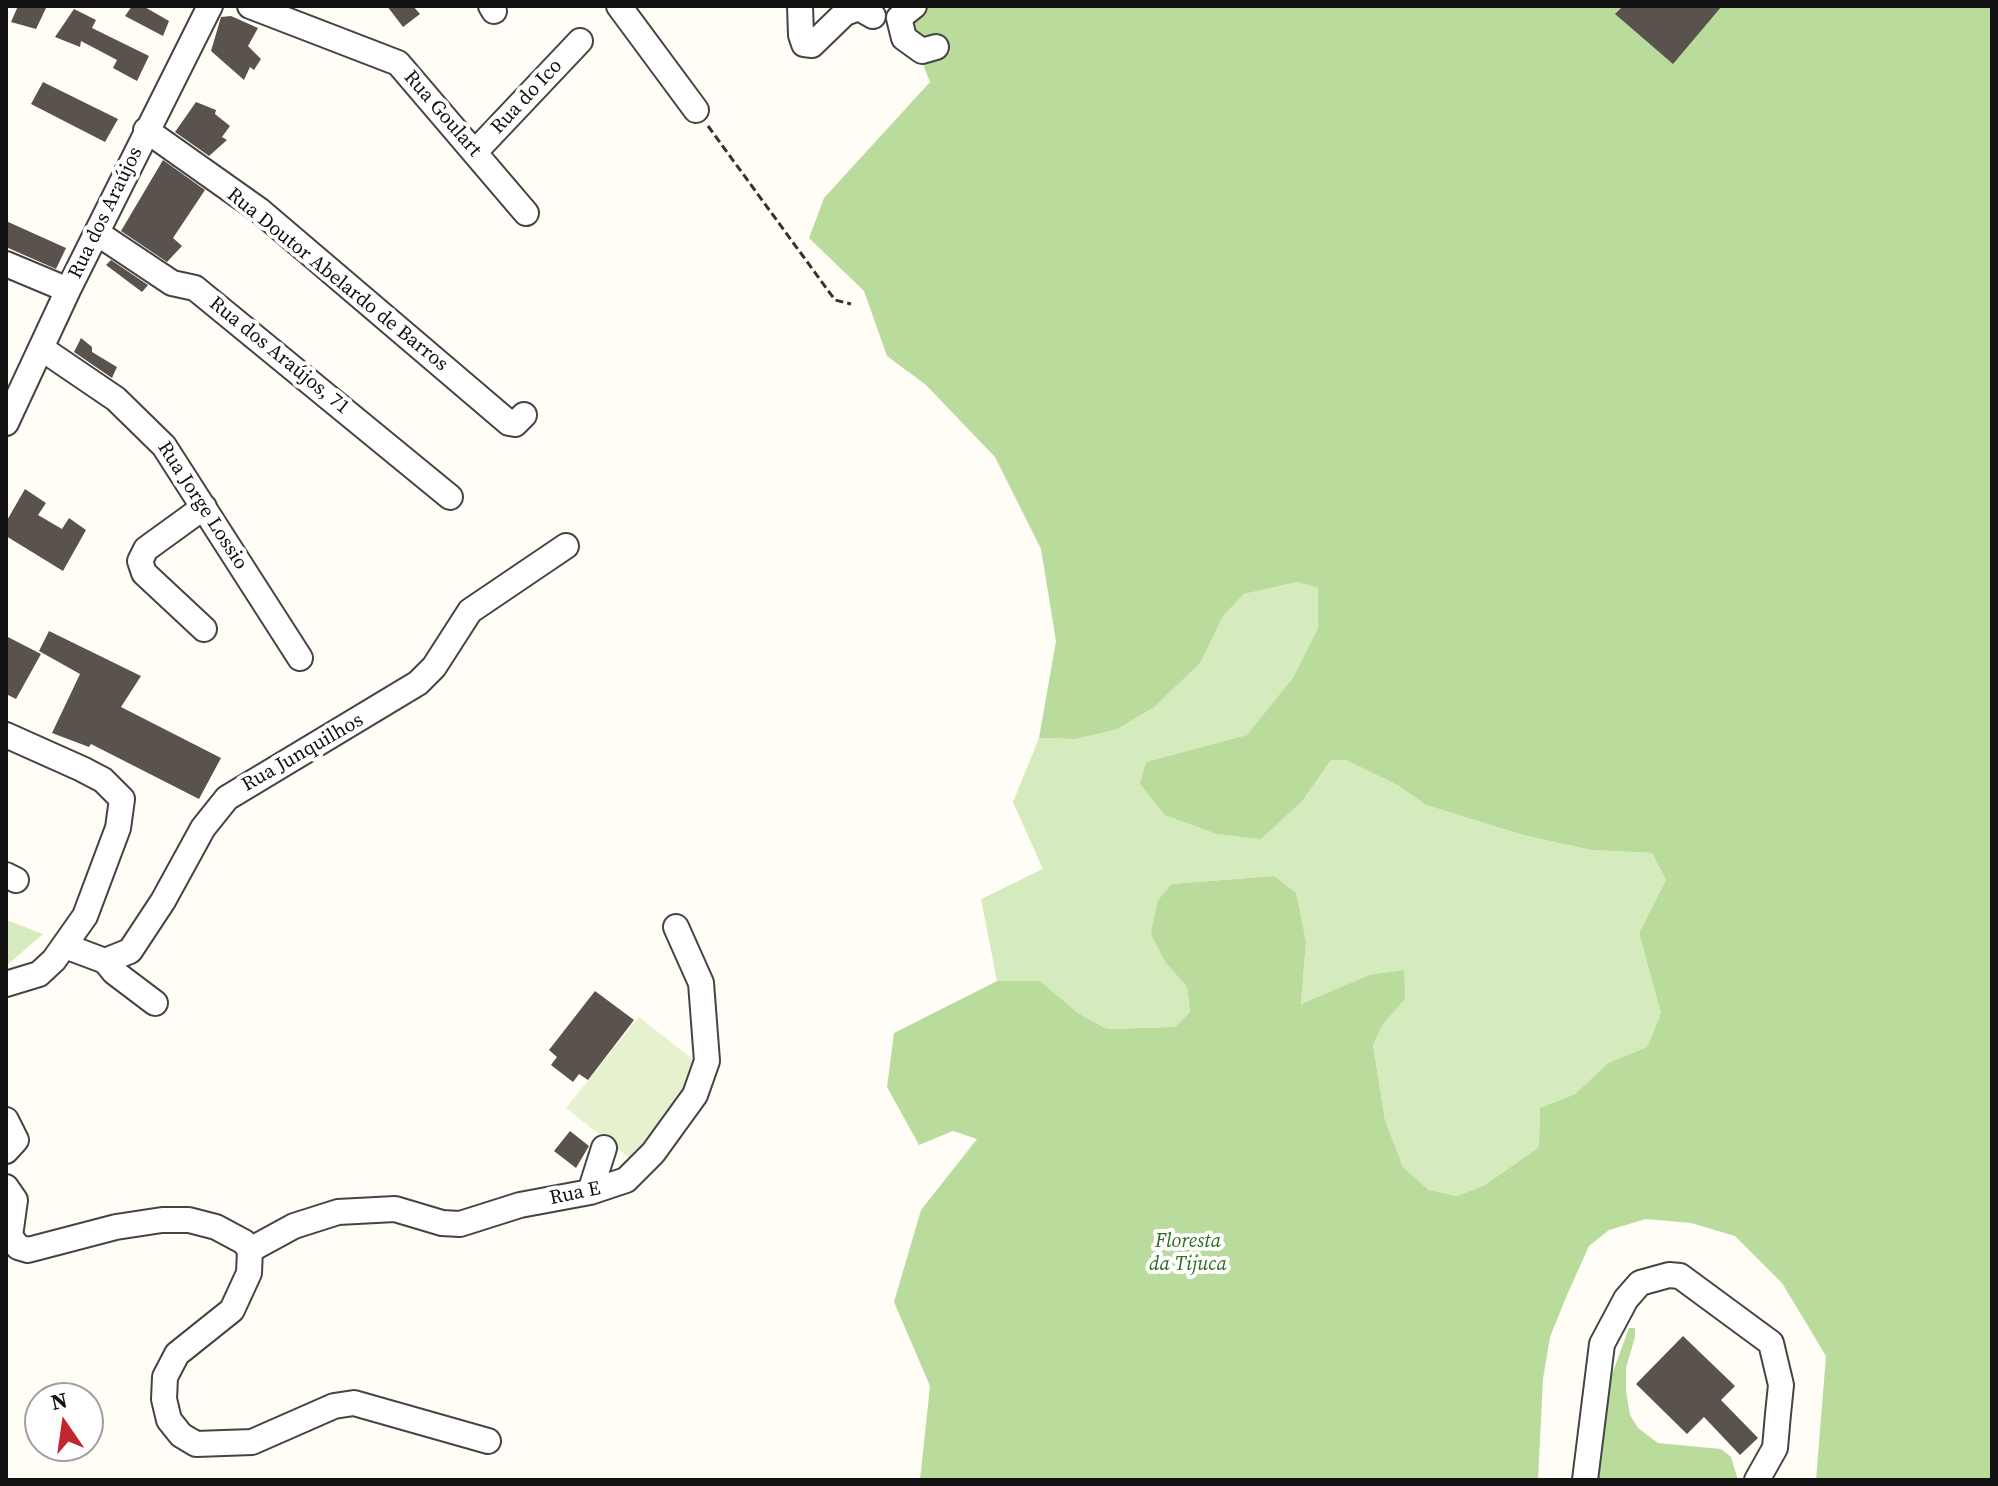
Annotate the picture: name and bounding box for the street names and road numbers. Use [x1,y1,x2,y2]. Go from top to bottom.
street label: Rua do Ico [486,54,568,140]
street label: Rua Goulart [398,66,486,162]
street label: Rua dos Araújos [64,143,148,283]
street label: Rua Doutor Abelardo de Barros [222,183,452,377]
street label: Rua dos Araújos, 71 [204,292,354,420]
street label: Rua Jorge Lossio [152,437,252,575]
street label: Rua Junquilhos [238,709,368,797]
street label: Rua E [547,1177,603,1211]

